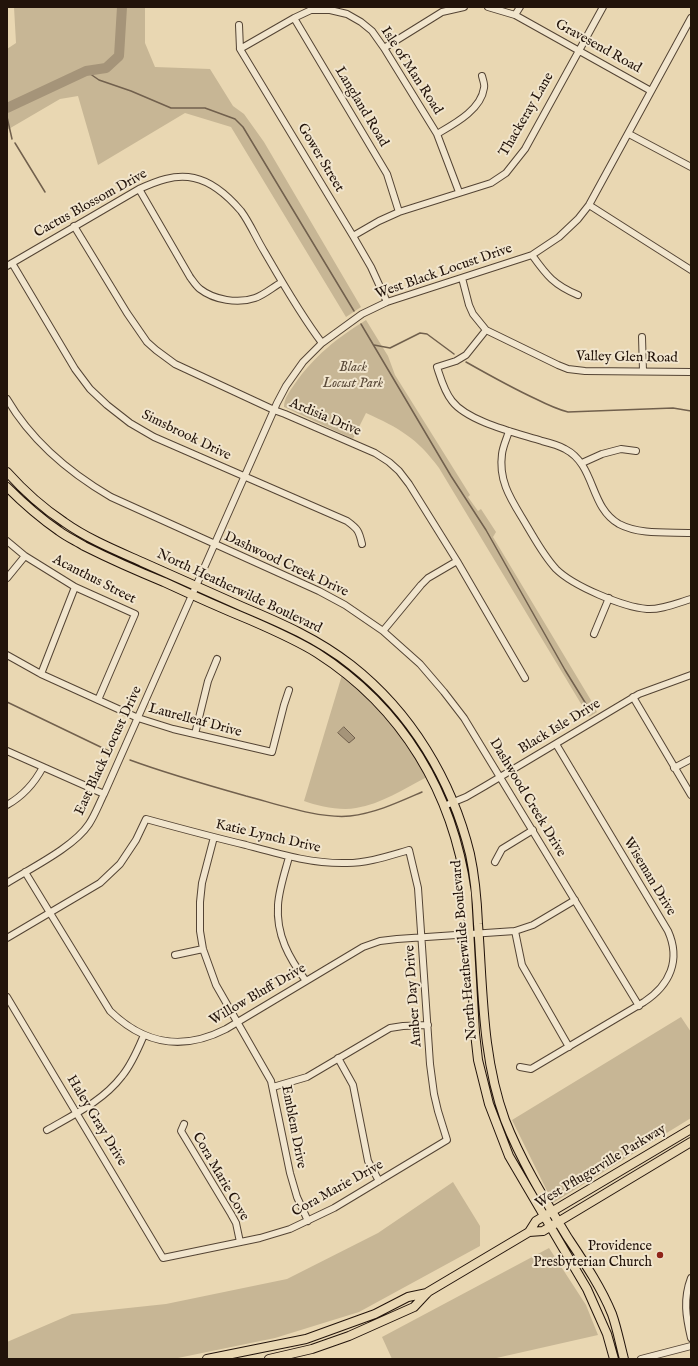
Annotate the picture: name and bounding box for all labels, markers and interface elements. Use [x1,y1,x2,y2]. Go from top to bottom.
street label: Gravesend Road [552,16,644,78]
street label: Isle of Man Road [376,24,446,118]
street label: Langland Road [330,64,392,150]
street label: Thackeray Lane [496,70,558,160]
street label: Gower Street [293,121,347,195]
street label: Cactus Blossom Drive [32,166,150,242]
street label: West Black Locust Drive [373,241,515,303]
street label: Valley Glen Road [576,349,678,367]
park label: Black Locust Park [323,360,383,392]
street label: Ardisia Drive [287,395,363,441]
street label: Simsbrook Drive [139,407,233,465]
street label: Dashwood Creek Drive [221,529,351,601]
street label: North Heatherwilde Boulevard [154,546,324,638]
street label: Acanthus Street [50,552,138,608]
street label: East Black Locust Drive [72,684,146,818]
street label: Black Isle Drive [516,696,604,758]
street label: Laurelleaf Drive [147,701,243,741]
street label: Dashwood Creek Drive [485,736,569,860]
street label: Katie Lynch Drive [214,817,322,857]
street label: Wiseman Drive [619,835,679,919]
street label: North Heatherwilde Boulevard [449,859,481,1041]
street label: Amber Day Drive [402,945,426,1047]
street label: Willow Bluff Drive [207,961,309,1029]
street label: Haley Gray Drive [62,1073,130,1169]
street label: Emblem Drive [277,1084,309,1170]
street label: West Pflugerville Parkway [533,1121,669,1213]
street label: Cora Marie Cove [188,1130,252,1224]
street label: Cora Marie Drive [289,1157,387,1221]
place label: Providence Presbyterian Church [533,1239,652,1272]
marker: Providence Presbyterian Church [655,1250,665,1260]

